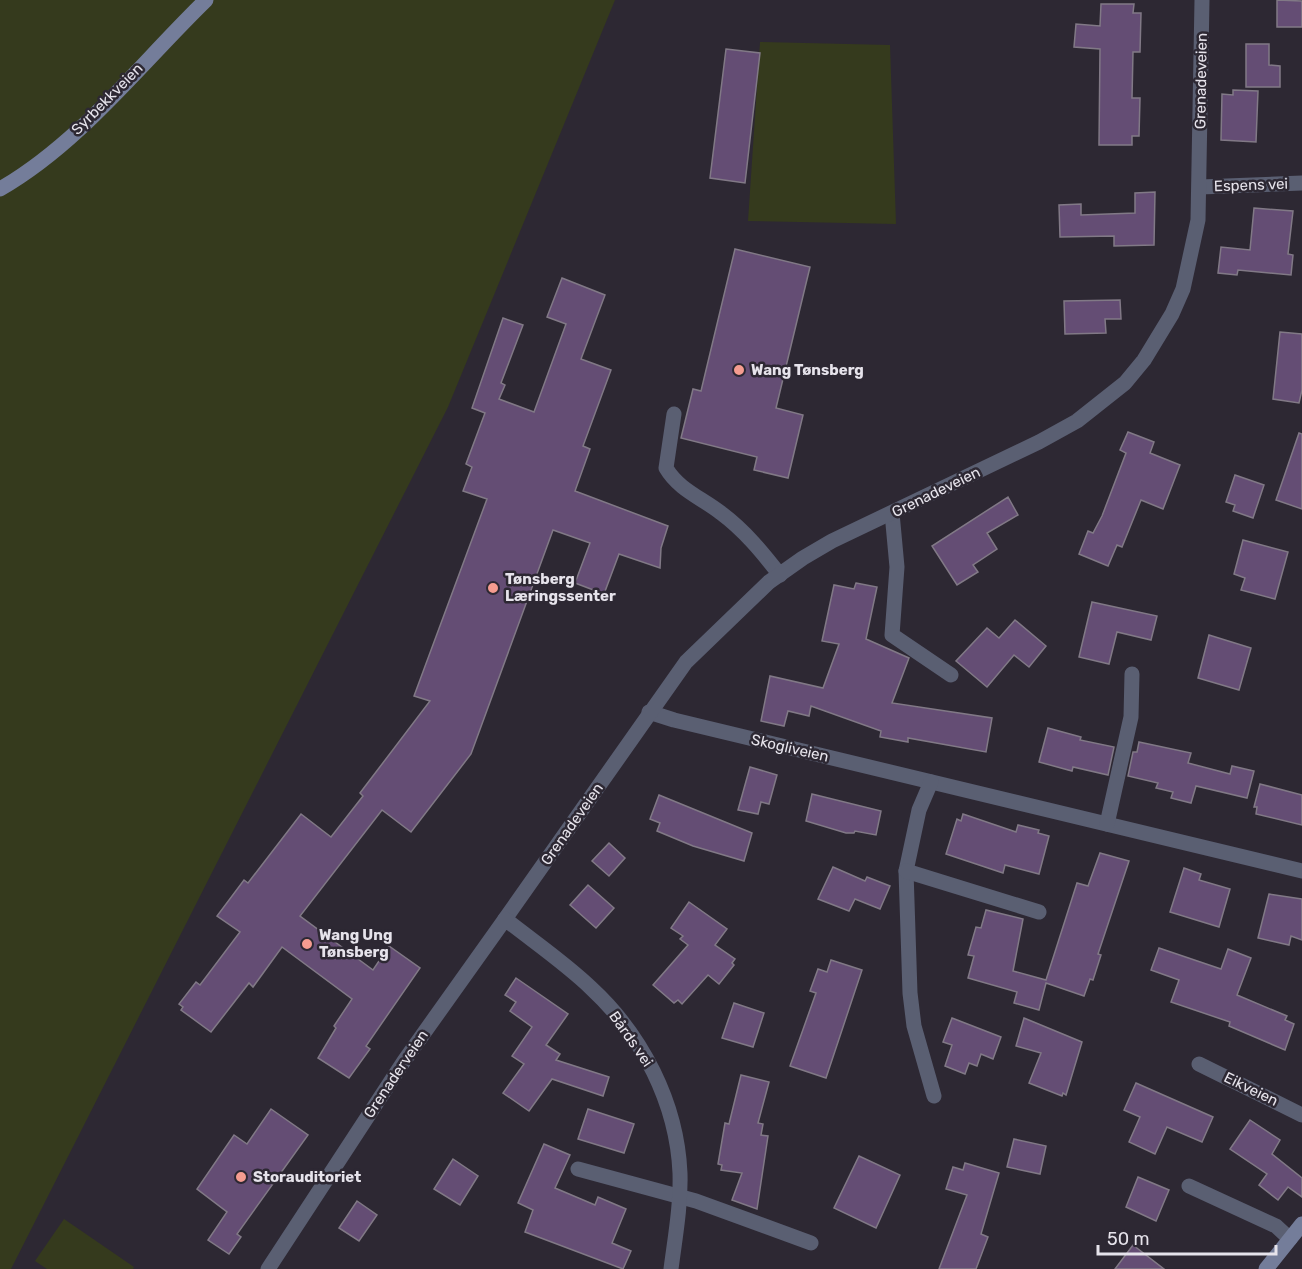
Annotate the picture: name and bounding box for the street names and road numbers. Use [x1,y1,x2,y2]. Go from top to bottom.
street label: Grenadeveien [1191,33,1211,129]
street label: Syrbekkveien [68,60,146,138]
street label: Espens vei [1214,175,1288,195]
street label: Grenadeveien [889,463,983,521]
street label: Skogliveien [749,730,831,766]
street label: Grenadeveien [537,779,607,869]
street label: Bårds vei [605,1008,657,1070]
street label: Grenaderveien [360,1027,432,1121]
street label: Eikveien [1221,1068,1281,1110]

